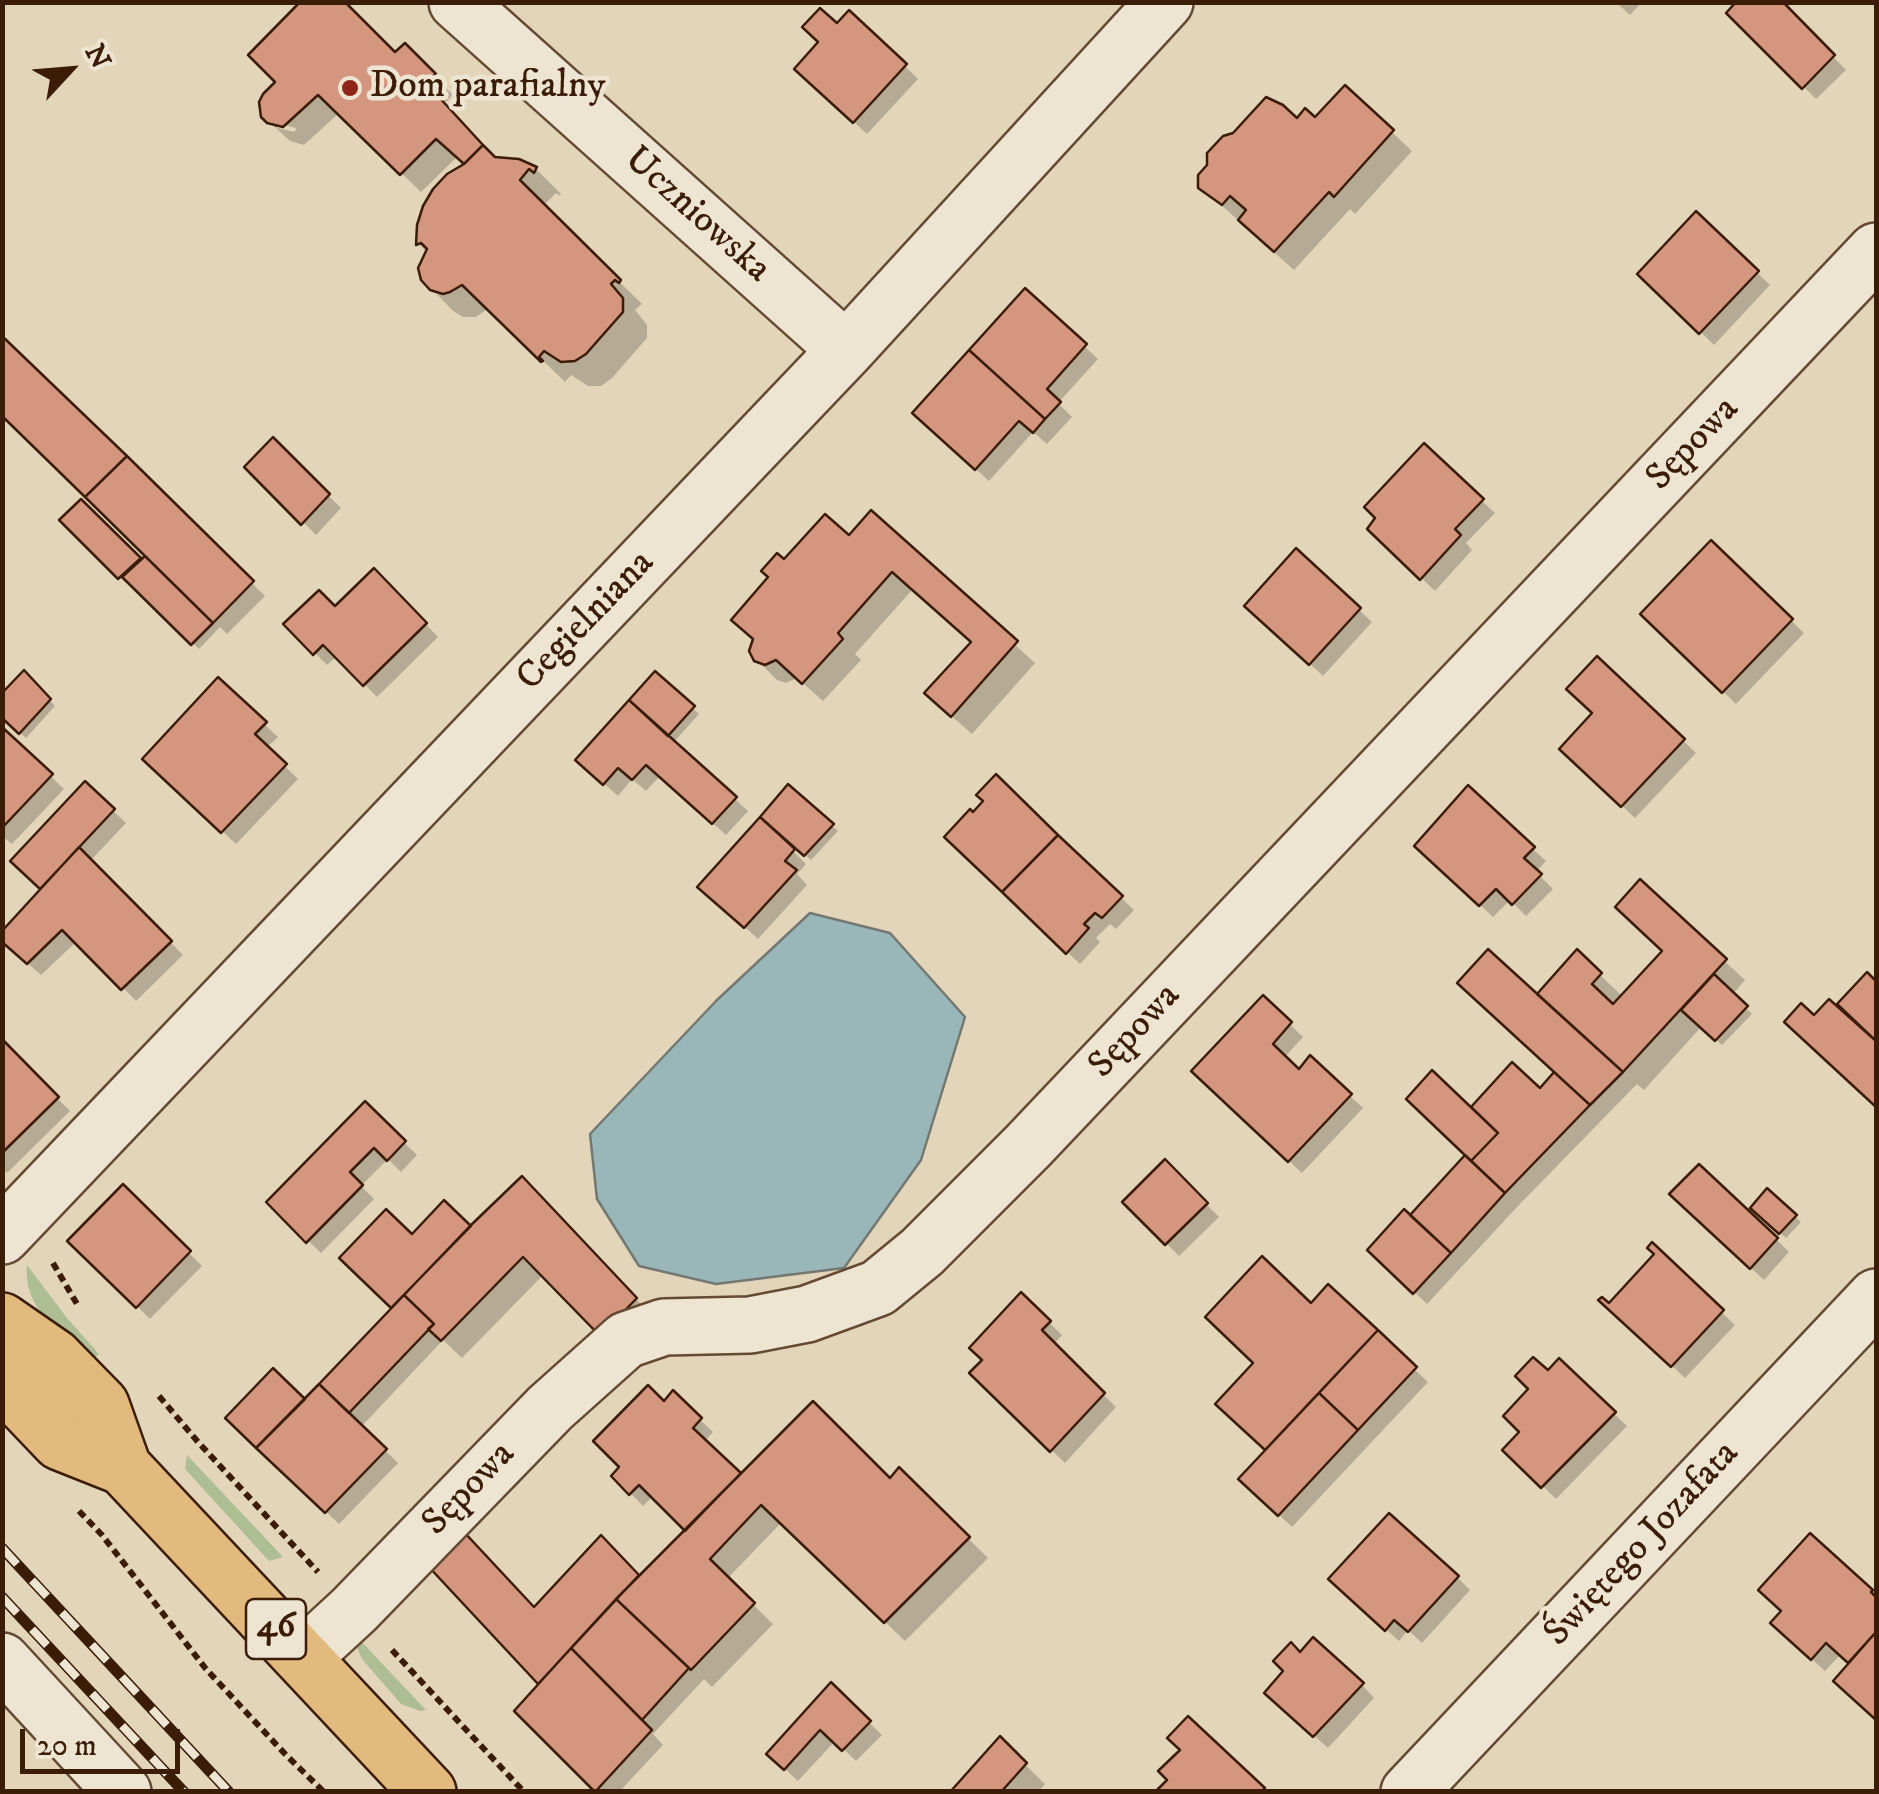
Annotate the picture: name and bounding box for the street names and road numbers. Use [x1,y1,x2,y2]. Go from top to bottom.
street label: Uczniowska [613,138,779,294]
street label: Sępowa [1638,388,1750,502]
street label: Cegielniana [509,542,665,702]
street label: Sępowa [1081,975,1191,1089]
street label: Sępowa [414,1433,526,1547]
street label: Świętego Jozafata [1536,1433,1750,1657]
road number: 46 [246,1599,306,1659]

